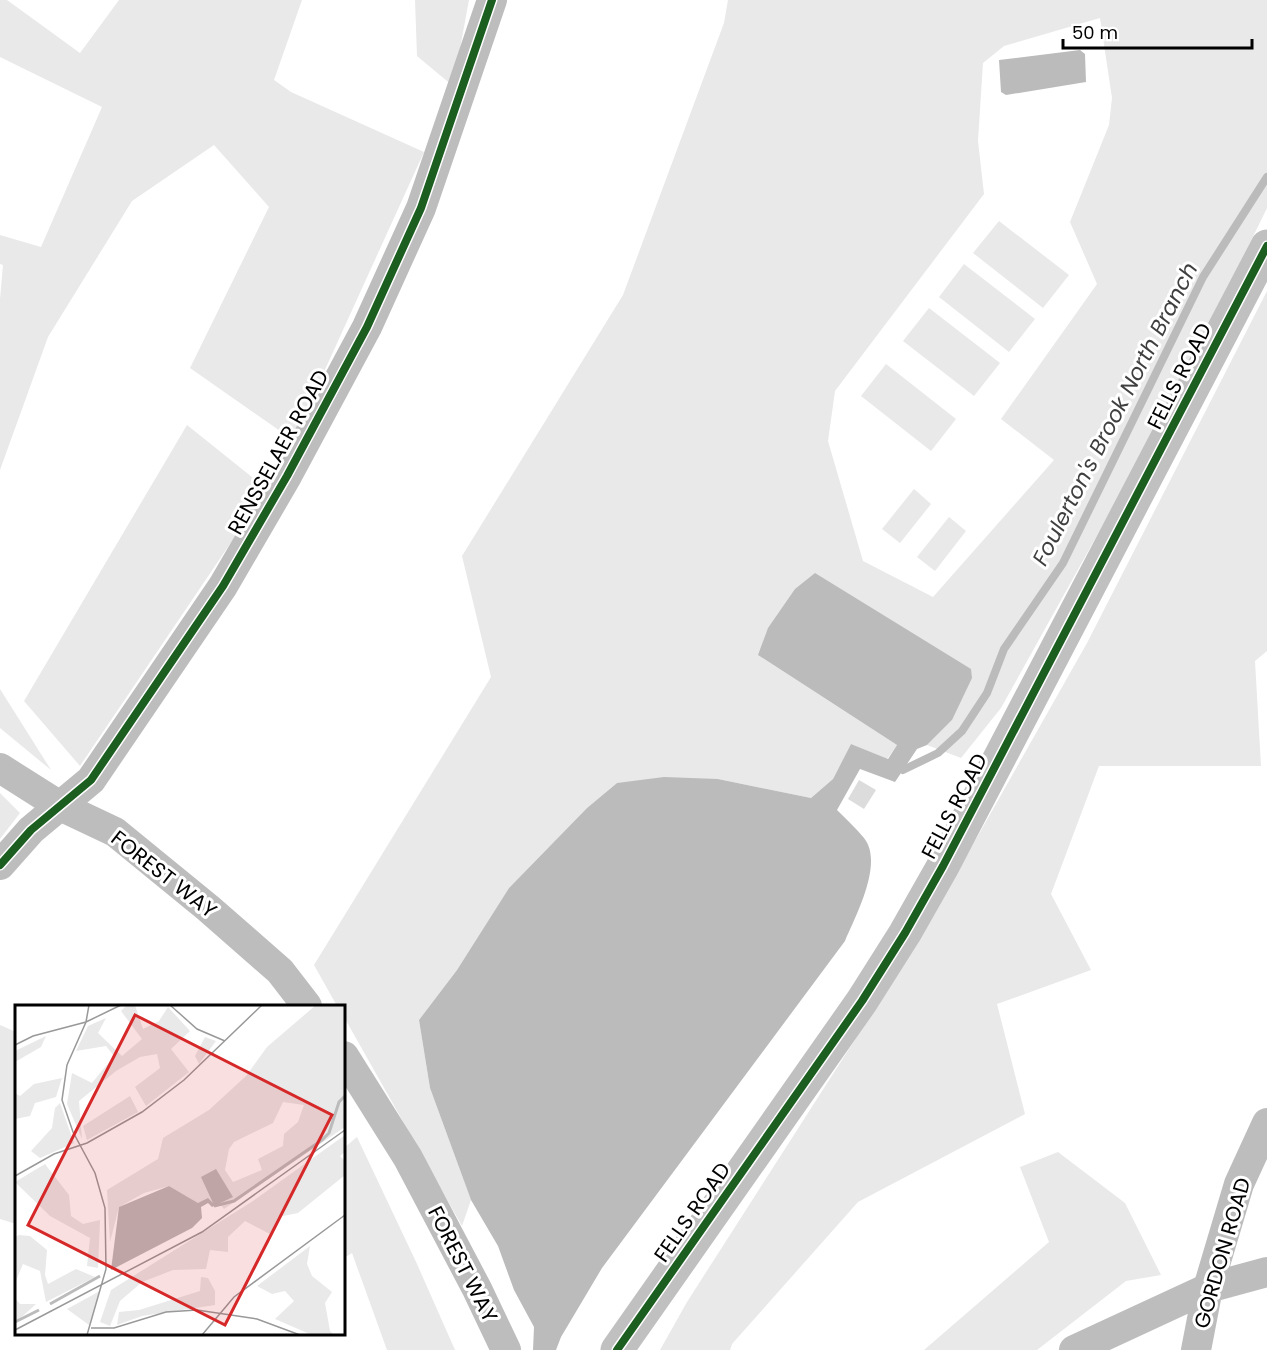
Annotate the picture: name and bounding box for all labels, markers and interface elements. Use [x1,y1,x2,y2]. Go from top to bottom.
scale bar [1063,12,1252,50]
text: 50 m [1072,20,1118,45]
water label: Foulerton's Brook North Branch [1025,257,1205,571]
street label: FELLS ROAD [1140,318,1218,434]
street label: RENSSELAER ROAD [221,364,335,540]
street label: FELLS ROAD [914,748,994,864]
street label: FOREST WAY [105,824,223,924]
inset map [15,1005,345,1335]
street label: FELLS ROAD [647,1156,737,1268]
street label: GORDON ROAD [1187,1174,1257,1332]
street label: FOREST WAY [421,1201,505,1327]

